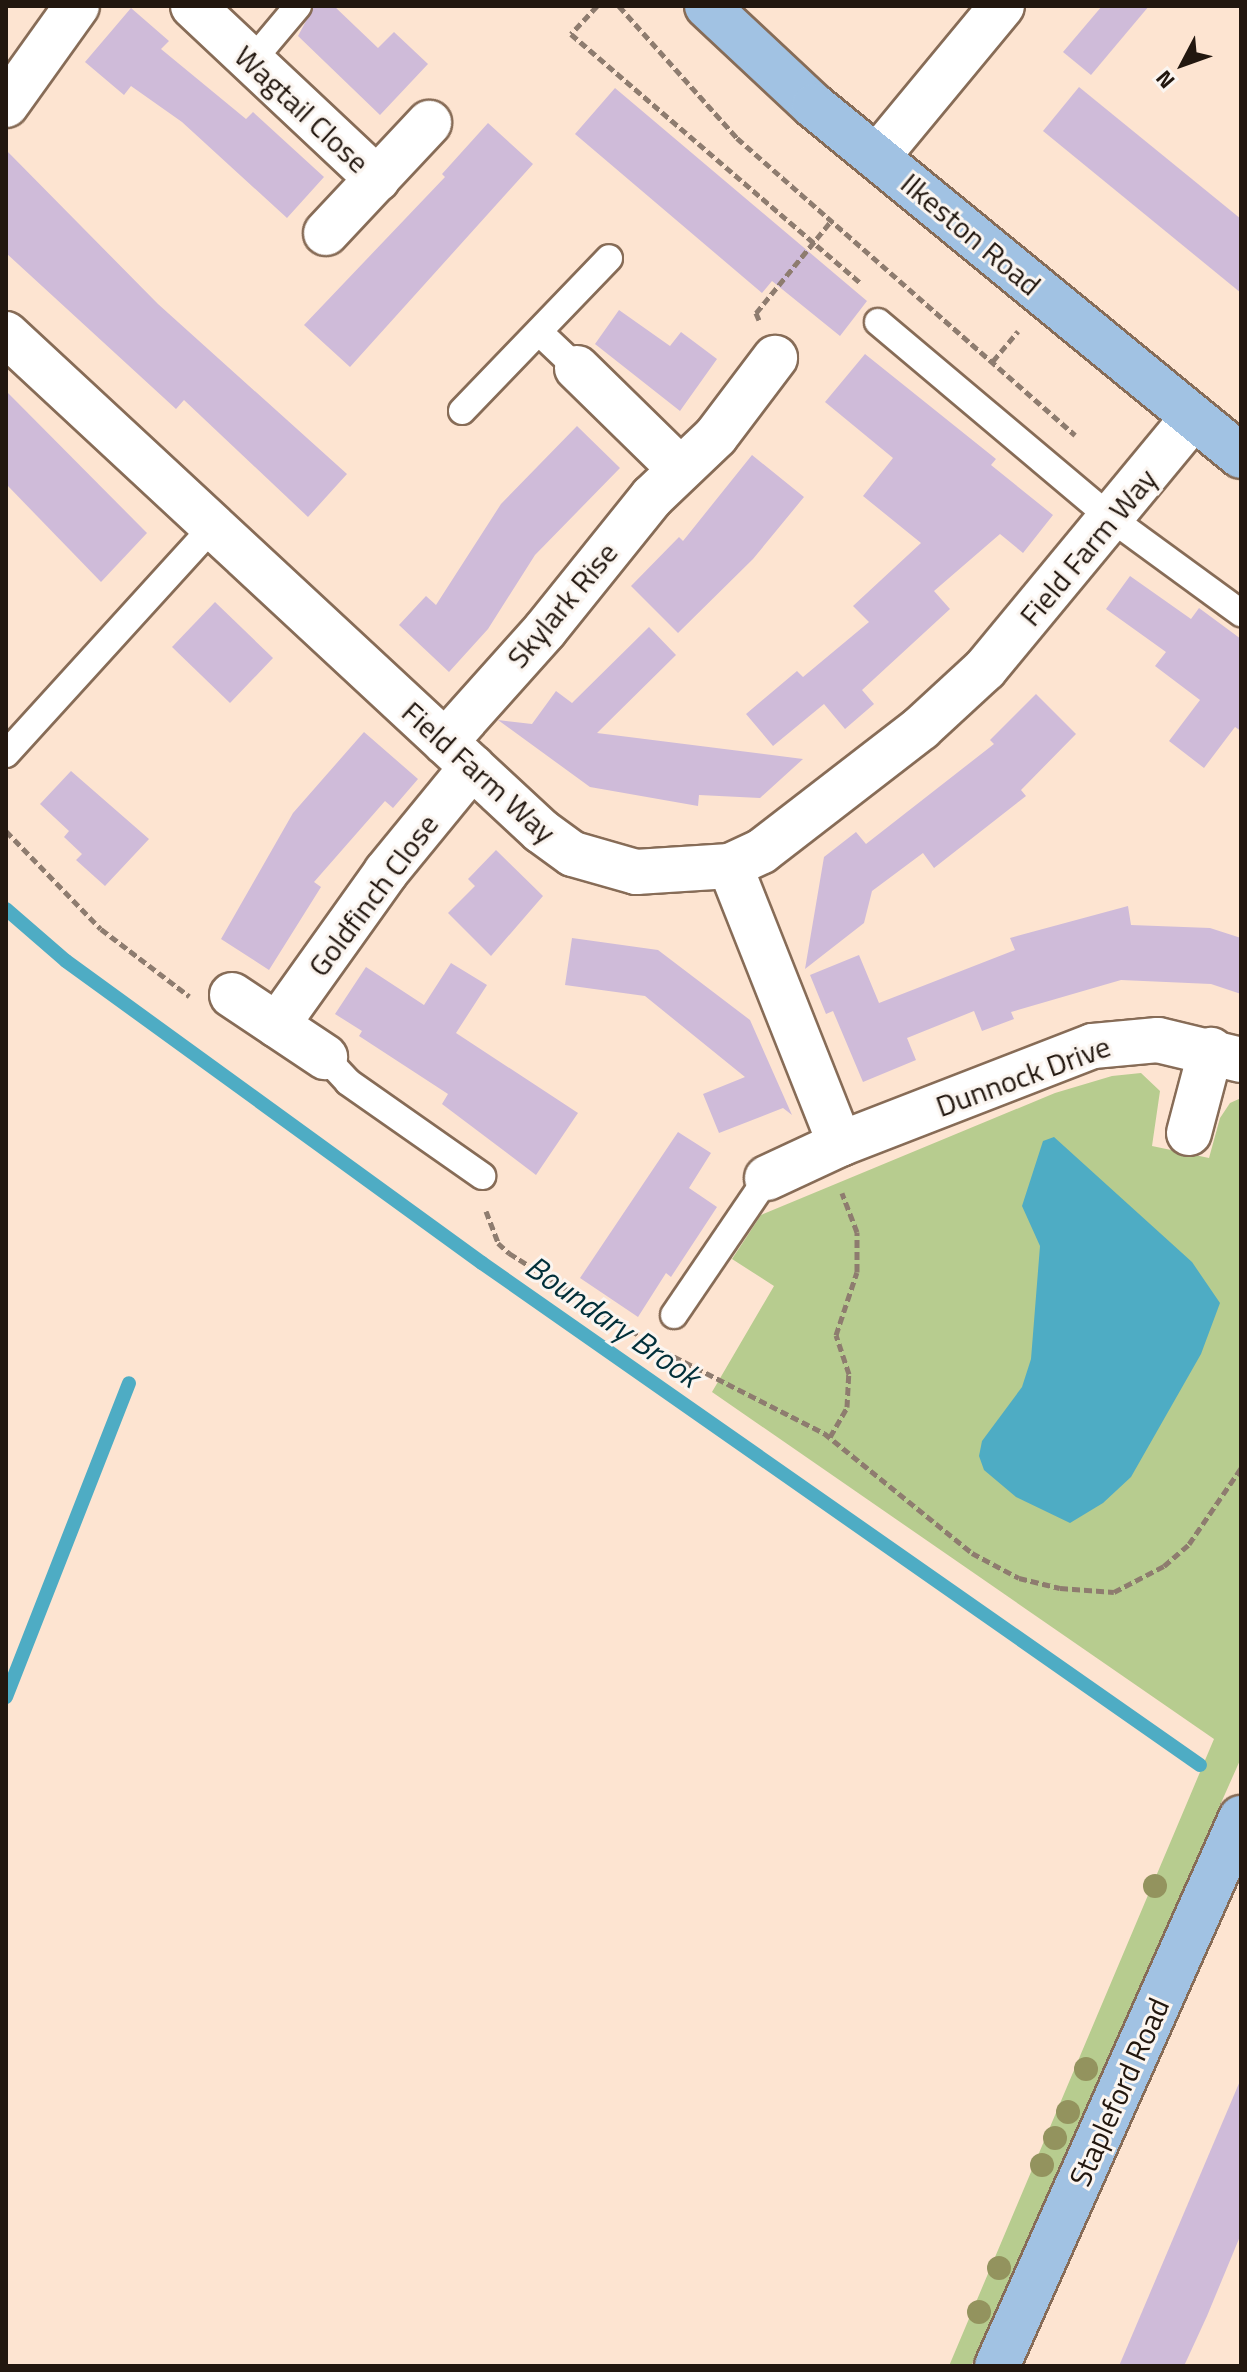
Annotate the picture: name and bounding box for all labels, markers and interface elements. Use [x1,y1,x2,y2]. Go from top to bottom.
north arrow [1143,24,1223,104]
street label: Wagtail Close [227,38,377,180]
text: N [1147,63,1183,97]
street label: Ilkeston Road [894,165,1048,303]
street label: Field Farm Way [1012,461,1164,633]
street label: Skylark Rise [499,535,625,675]
street label: Field Farm Way [395,694,563,850]
street label: Goldfinch Close [300,807,446,983]
street label: Dunnock Drive [931,1028,1115,1124]
water label: Boundary Brook [518,1247,708,1395]
street label: Stapleford Road [1061,1992,1177,2192]

